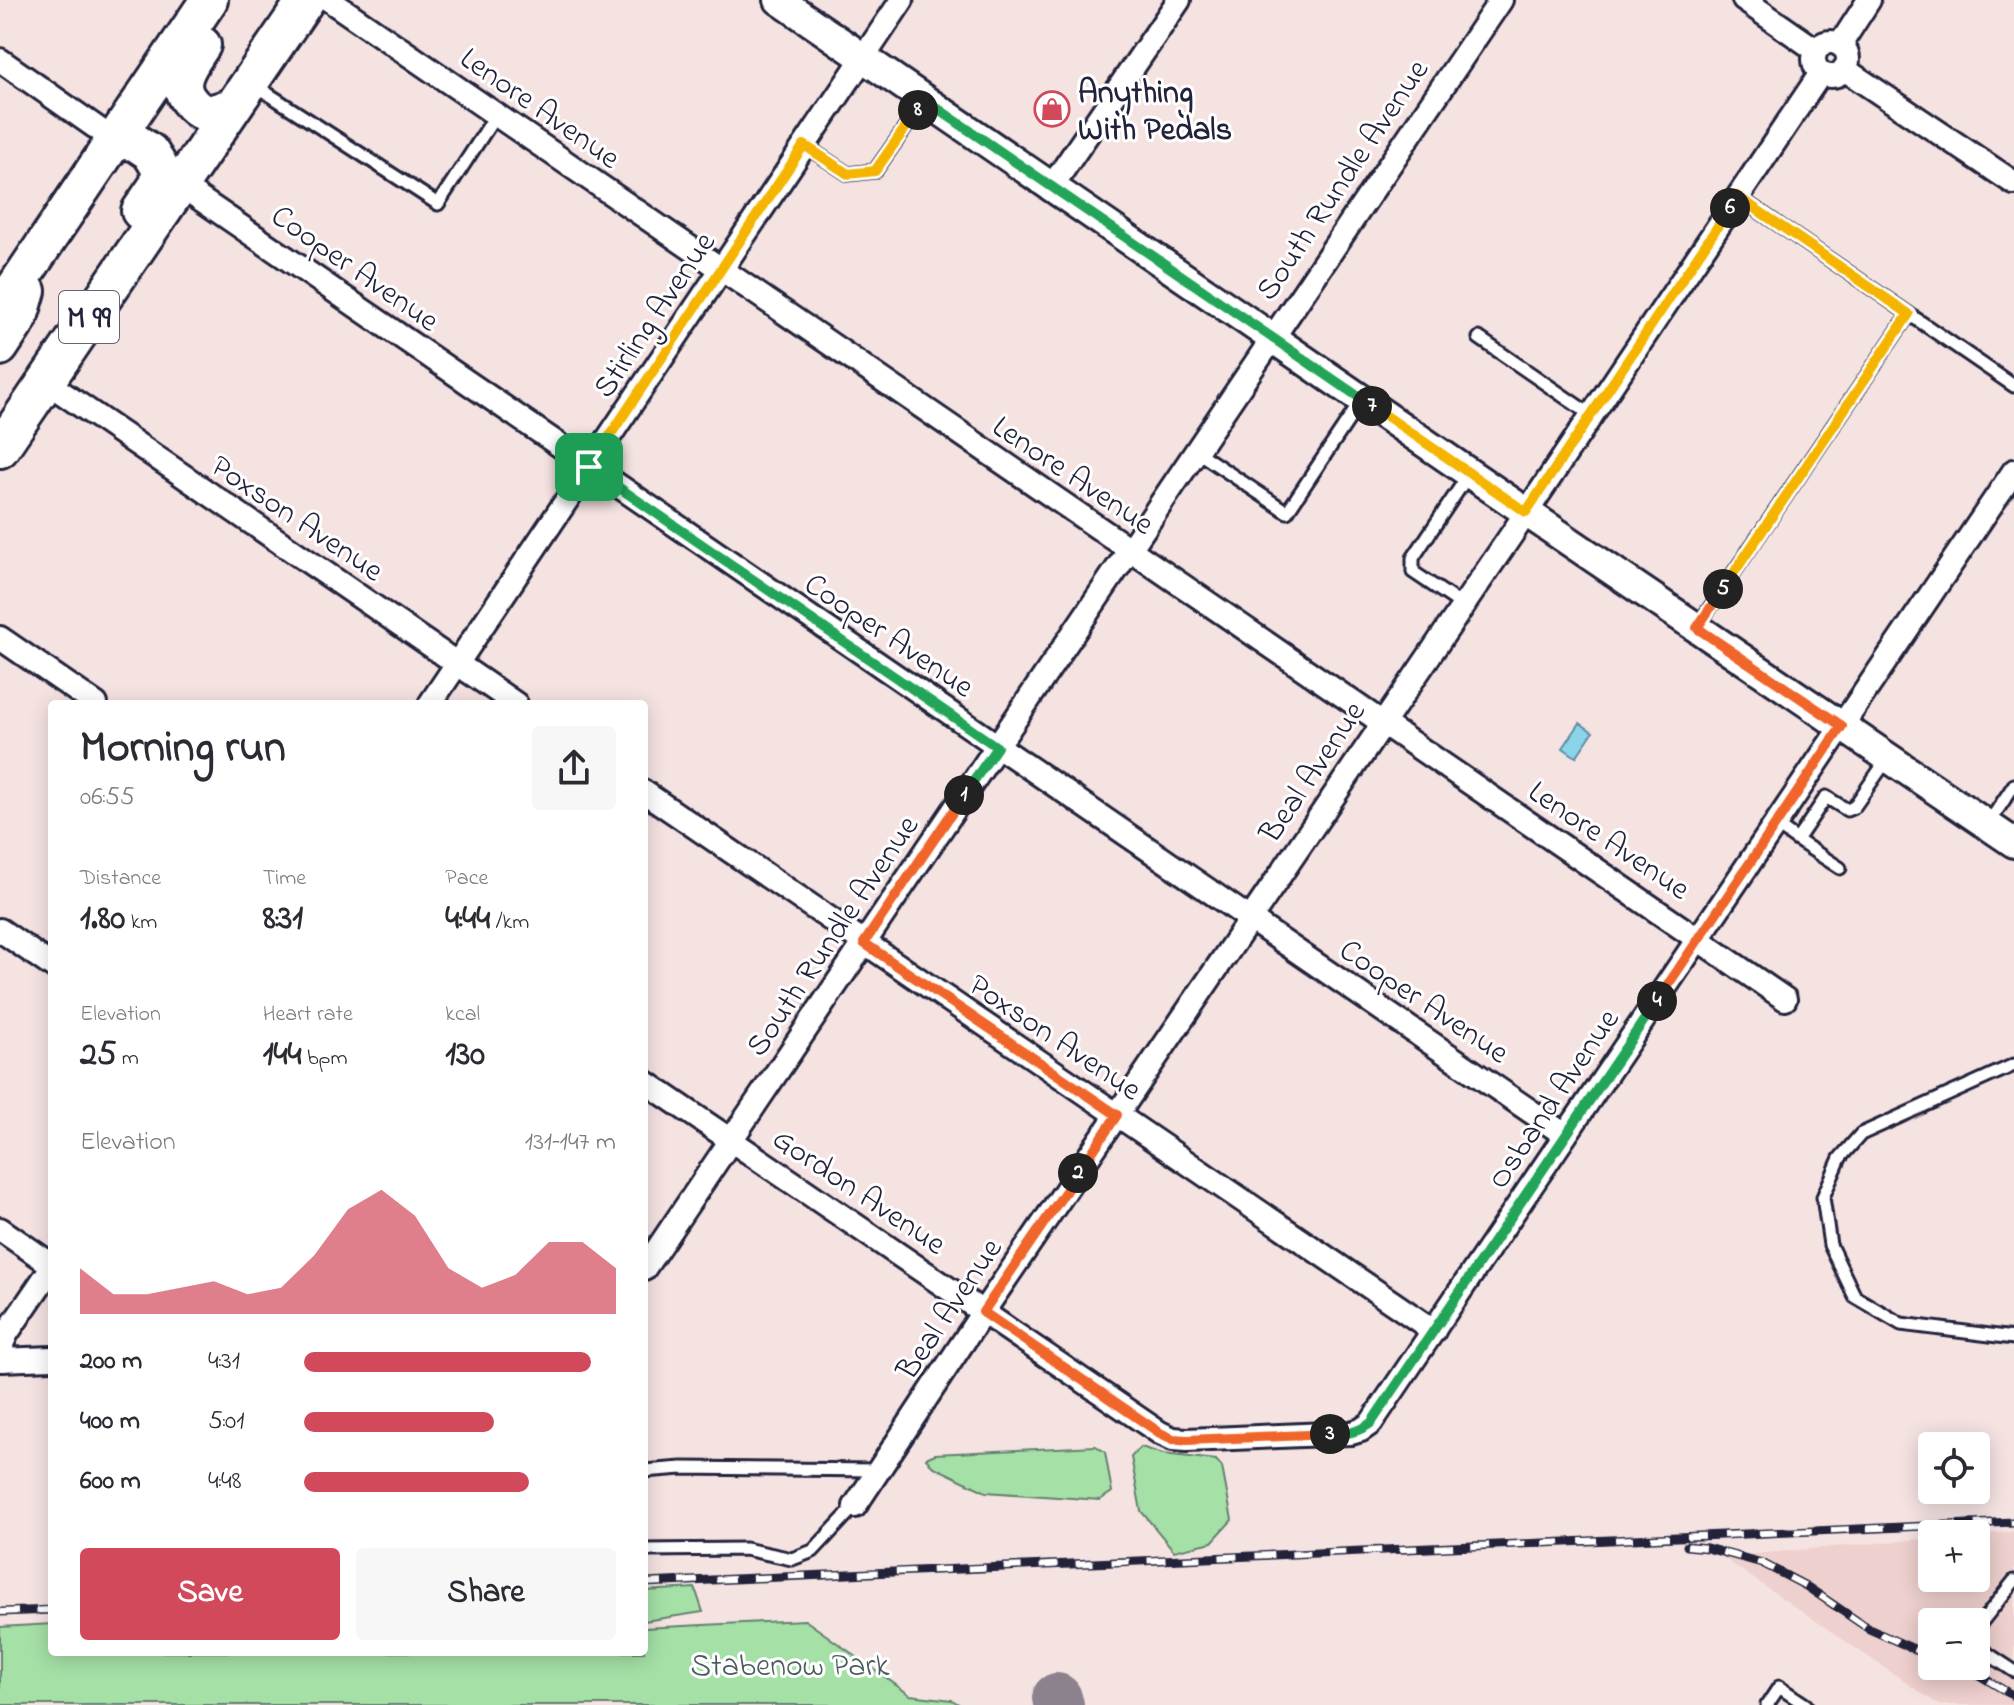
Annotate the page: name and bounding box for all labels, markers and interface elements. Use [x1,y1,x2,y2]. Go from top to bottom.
street label: Lenore Avenue [449,37,629,183]
street label: South Rundle Avenue [1245,50,1443,311]
place label: Anything With Pedals [1078,71,1232,155]
pin: 8 [898,90,938,130]
shop icon: Anything With Pedals [1033,90,1071,128]
text: 8 [914,94,922,126]
pin: 6 [1710,188,1750,228]
text: 6 [1725,192,1735,224]
street label: Cooper Avenue [260,194,448,346]
street label: Stirling Avenue [583,223,729,409]
road number: M 99 [59,291,119,343]
pin: 7 [1352,386,1392,426]
text: 7 [1367,390,1377,422]
street label: Lenore Avenue [982,405,1163,549]
pin [555,433,623,501]
street label: Poxson Avenue [200,445,393,596]
icon: arrive [567,445,611,489]
street label: Cooper Avenue [794,563,983,712]
pin: 5 [1703,569,1743,609]
text: 5 [1717,573,1729,605]
street label: Beal Avenue [1249,692,1379,854]
text: Morning run [80,717,286,781]
button: share [532,726,616,810]
street label: Lenore Avenue [1518,770,1699,914]
pin: 1 [944,775,984,815]
text: 06:55 [80,779,135,817]
text: 1 [961,779,968,811]
street label: South Rundle Avenue [735,806,933,1067]
text: Distance [80,863,161,895]
text: Time [263,863,306,895]
text: Pace [445,863,488,895]
text: 1.80 [80,895,125,945]
text: 8:31 [263,895,303,945]
text: 4:44 [445,895,490,945]
text: km [125,907,157,939]
text: /km [490,907,529,939]
street label: Cooper Avenue [1329,929,1518,1078]
street label: Poxson Avenue [958,964,1151,1115]
pin: 4 [1637,981,1677,1021]
text: 4 [1652,985,1662,1017]
text: Elevation [80,999,161,1031]
text: Heart rate [263,999,353,1031]
text: kcal [445,999,480,1031]
street label: Osband Avenue [1477,1000,1633,1200]
text: 25 [80,1031,116,1081]
text: 144 [263,1031,301,1081]
text: 130 [445,1031,485,1081]
text: m [116,1043,139,1075]
text: bpm [301,1043,348,1075]
street label: Gordon Avenue [762,1117,955,1269]
text: Elevation [80,1124,176,1162]
text: 131–147 m [525,1124,616,1162]
pin: 2 [1058,1153,1098,1193]
text: 2 [1073,1157,1083,1189]
street label: Beal Avenue [886,1229,1016,1391]
text: 200 m [80,1343,142,1381]
text: 4:31 [208,1343,240,1381]
text: 400 m [80,1403,140,1441]
text: 5:01 [208,1403,245,1441]
pin: 3 [1310,1414,1350,1454]
text: 3 [1325,1418,1335,1450]
map controls [1918,1432,1990,1680]
button: locate [1918,1432,1990,1504]
text: 600 m [80,1463,141,1501]
text: 4:48 [208,1463,241,1501]
button: + [1918,1520,1990,1592]
button: Save [80,1548,340,1640]
button: Share [356,1548,616,1640]
button: − [1918,1608,1990,1680]
park label: Stabenow Park [690,1644,891,1691]

